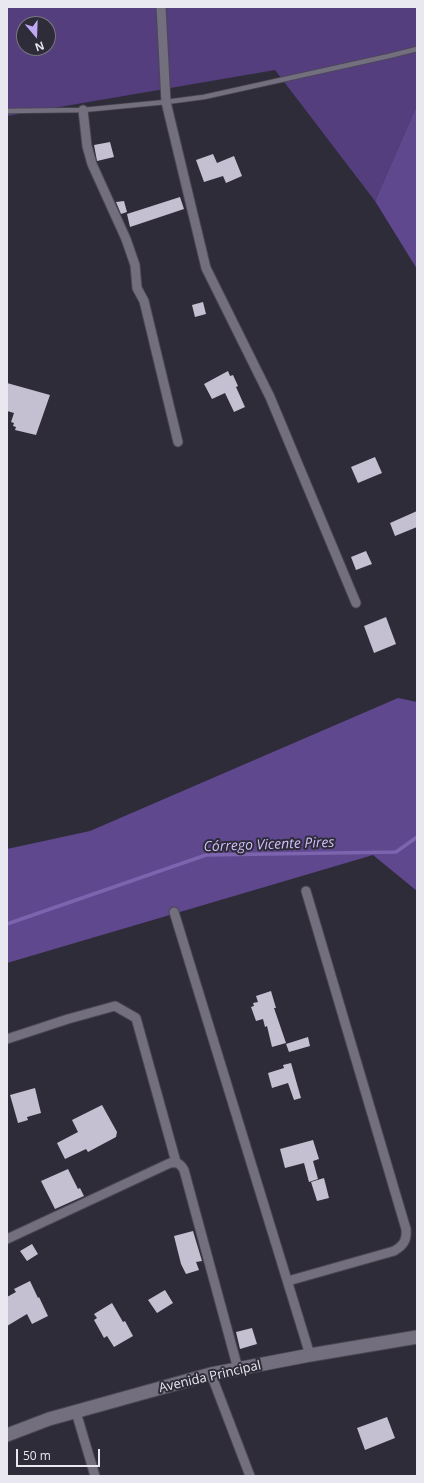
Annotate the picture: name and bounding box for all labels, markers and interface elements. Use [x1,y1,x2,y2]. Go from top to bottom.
north arrow [16,16,56,56]
text: N [33,38,46,55]
water label: Córrego Vicente Pires [203,834,335,856]
street label: Avenida Principal [157,1358,263,1396]
scale bar [18,1441,102,1467]
text: 50 m [23,1447,51,1464]

